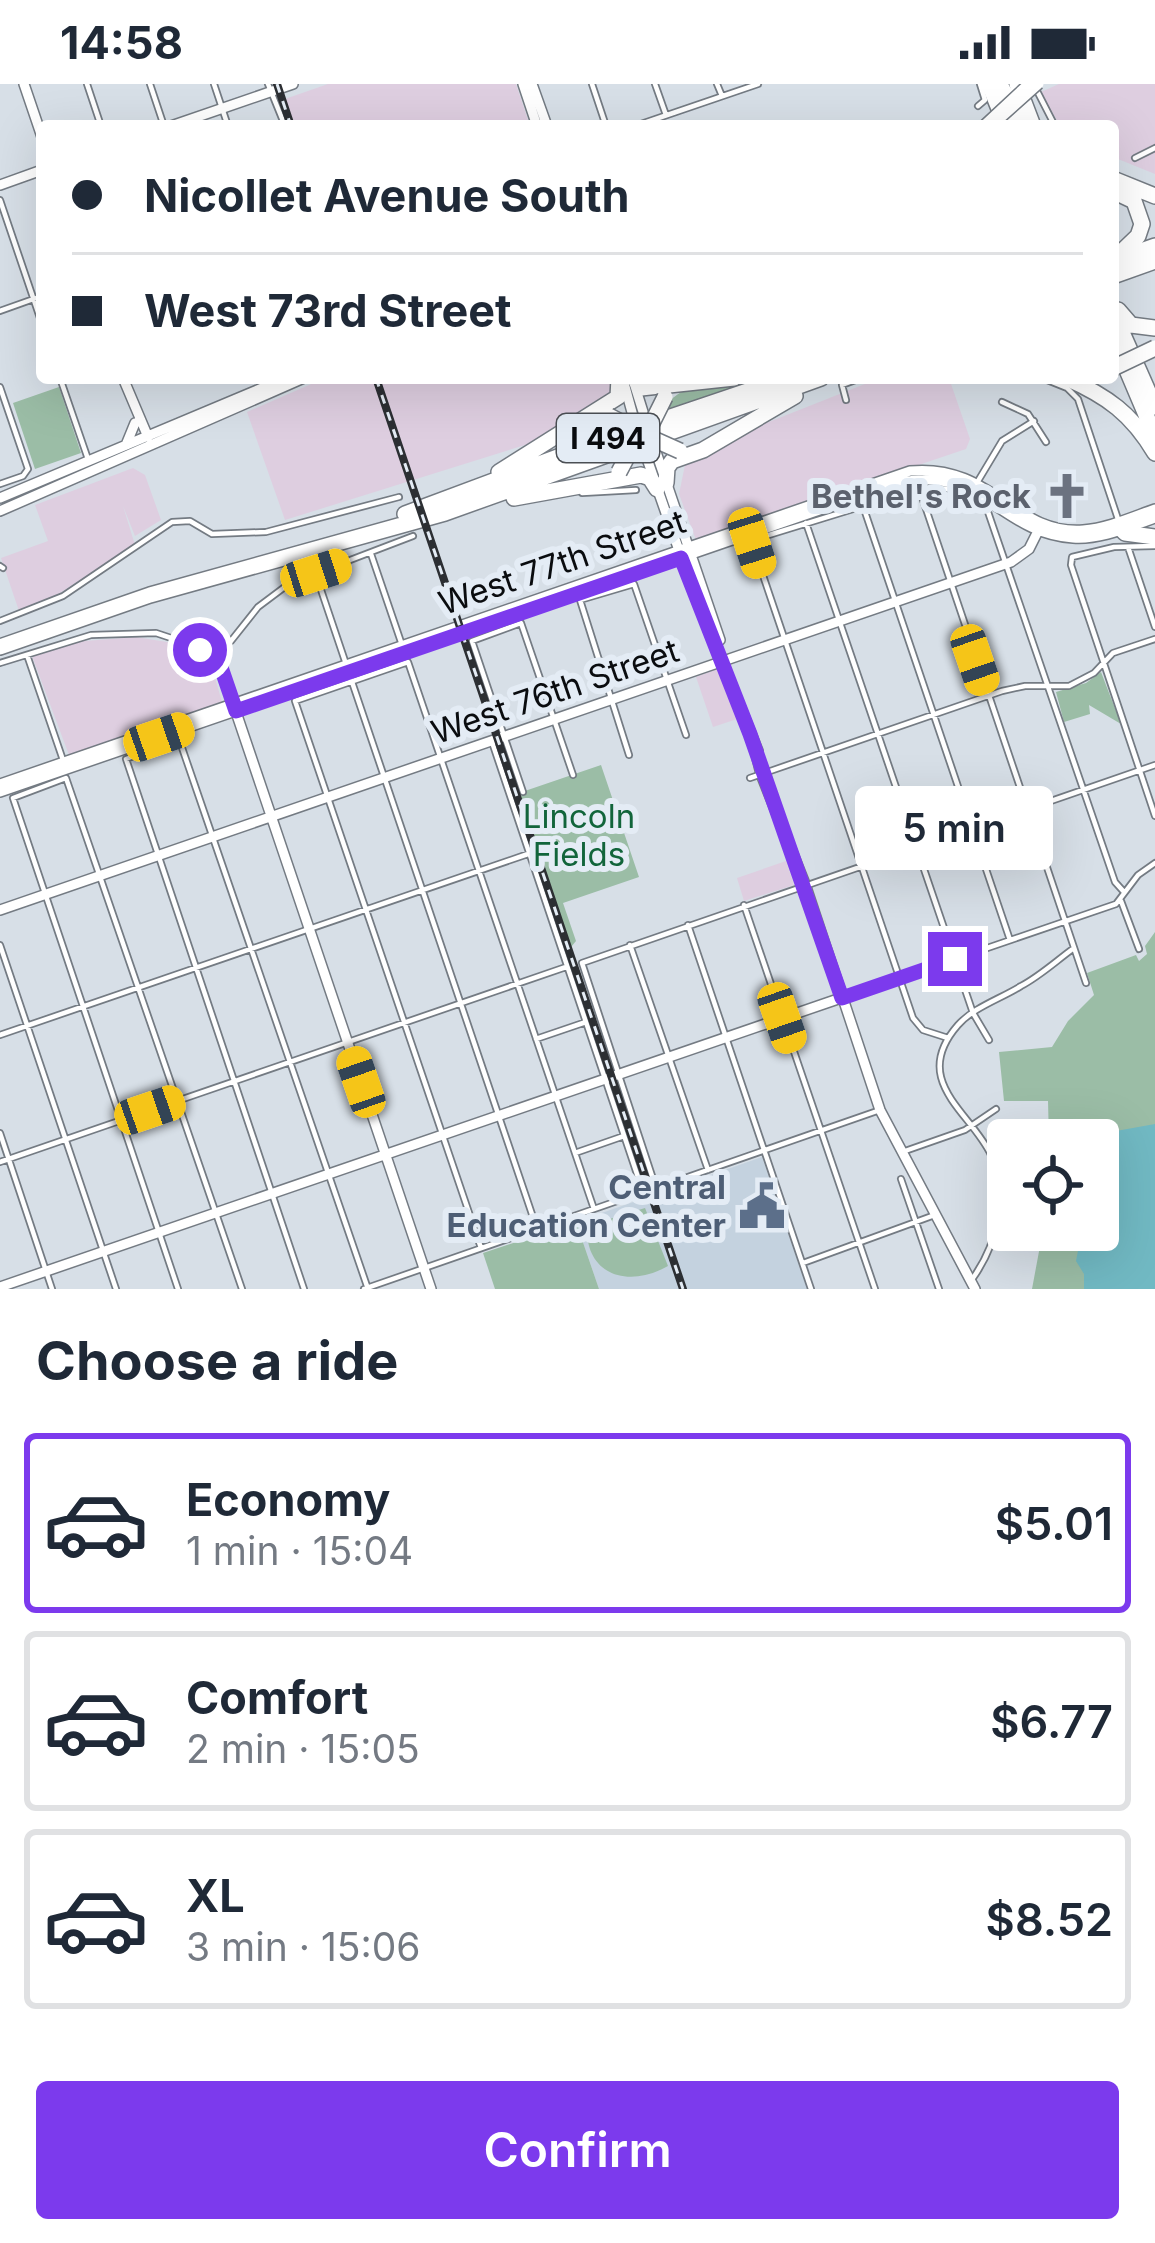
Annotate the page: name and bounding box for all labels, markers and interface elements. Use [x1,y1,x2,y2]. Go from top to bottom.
text: 14:58 [60,15,183,70]
text: Nicollet Avenue South [144,168,630,223]
text: West 73rd Street [144,283,512,338]
road number: I 494 [557,414,659,462]
church icon: Bethel's Rock [1042,471,1092,521]
place label: Bethel's Rock [811,476,1031,516]
street label: West 77th Street [433,501,691,623]
car [724,503,780,583]
car [276,545,356,601]
car [946,620,1004,700]
route start [173,623,227,677]
street label: West 76th Street [426,630,684,752]
car [119,708,199,766]
callout: 5 min [856,785,1054,869]
park label: Lincoln Fields [523,796,635,874]
text: 5 min [902,804,1006,851]
route end [928,932,982,986]
car [753,978,811,1058]
car [332,1042,390,1122]
car [110,1081,190,1139]
map controls [987,1119,1119,1251]
button: locate [987,1119,1119,1251]
place label: Central Education Center [447,1167,726,1245]
public building icon: Central Education Center [737,1181,787,1231]
text: Choose a ride [36,1328,398,1393]
icon: car [42,1469,150,1577]
text: Economy [186,1472,390,1527]
text: $5.01 [995,1496,1113,1551]
text: 1 min · 15:04 [186,1527,413,1574]
icon: car [42,1667,150,1775]
text: Comfort [186,1670,368,1725]
text: $6.77 [990,1694,1113,1749]
text: 2 min · 15:05 [186,1725,420,1772]
icon: car [42,1865,150,1973]
text: XL [186,1868,245,1923]
text: $8.52 [986,1892,1113,1947]
text: 3 min · 15:06 [186,1923,420,1970]
button: Confirm [36,2081,1119,2219]

